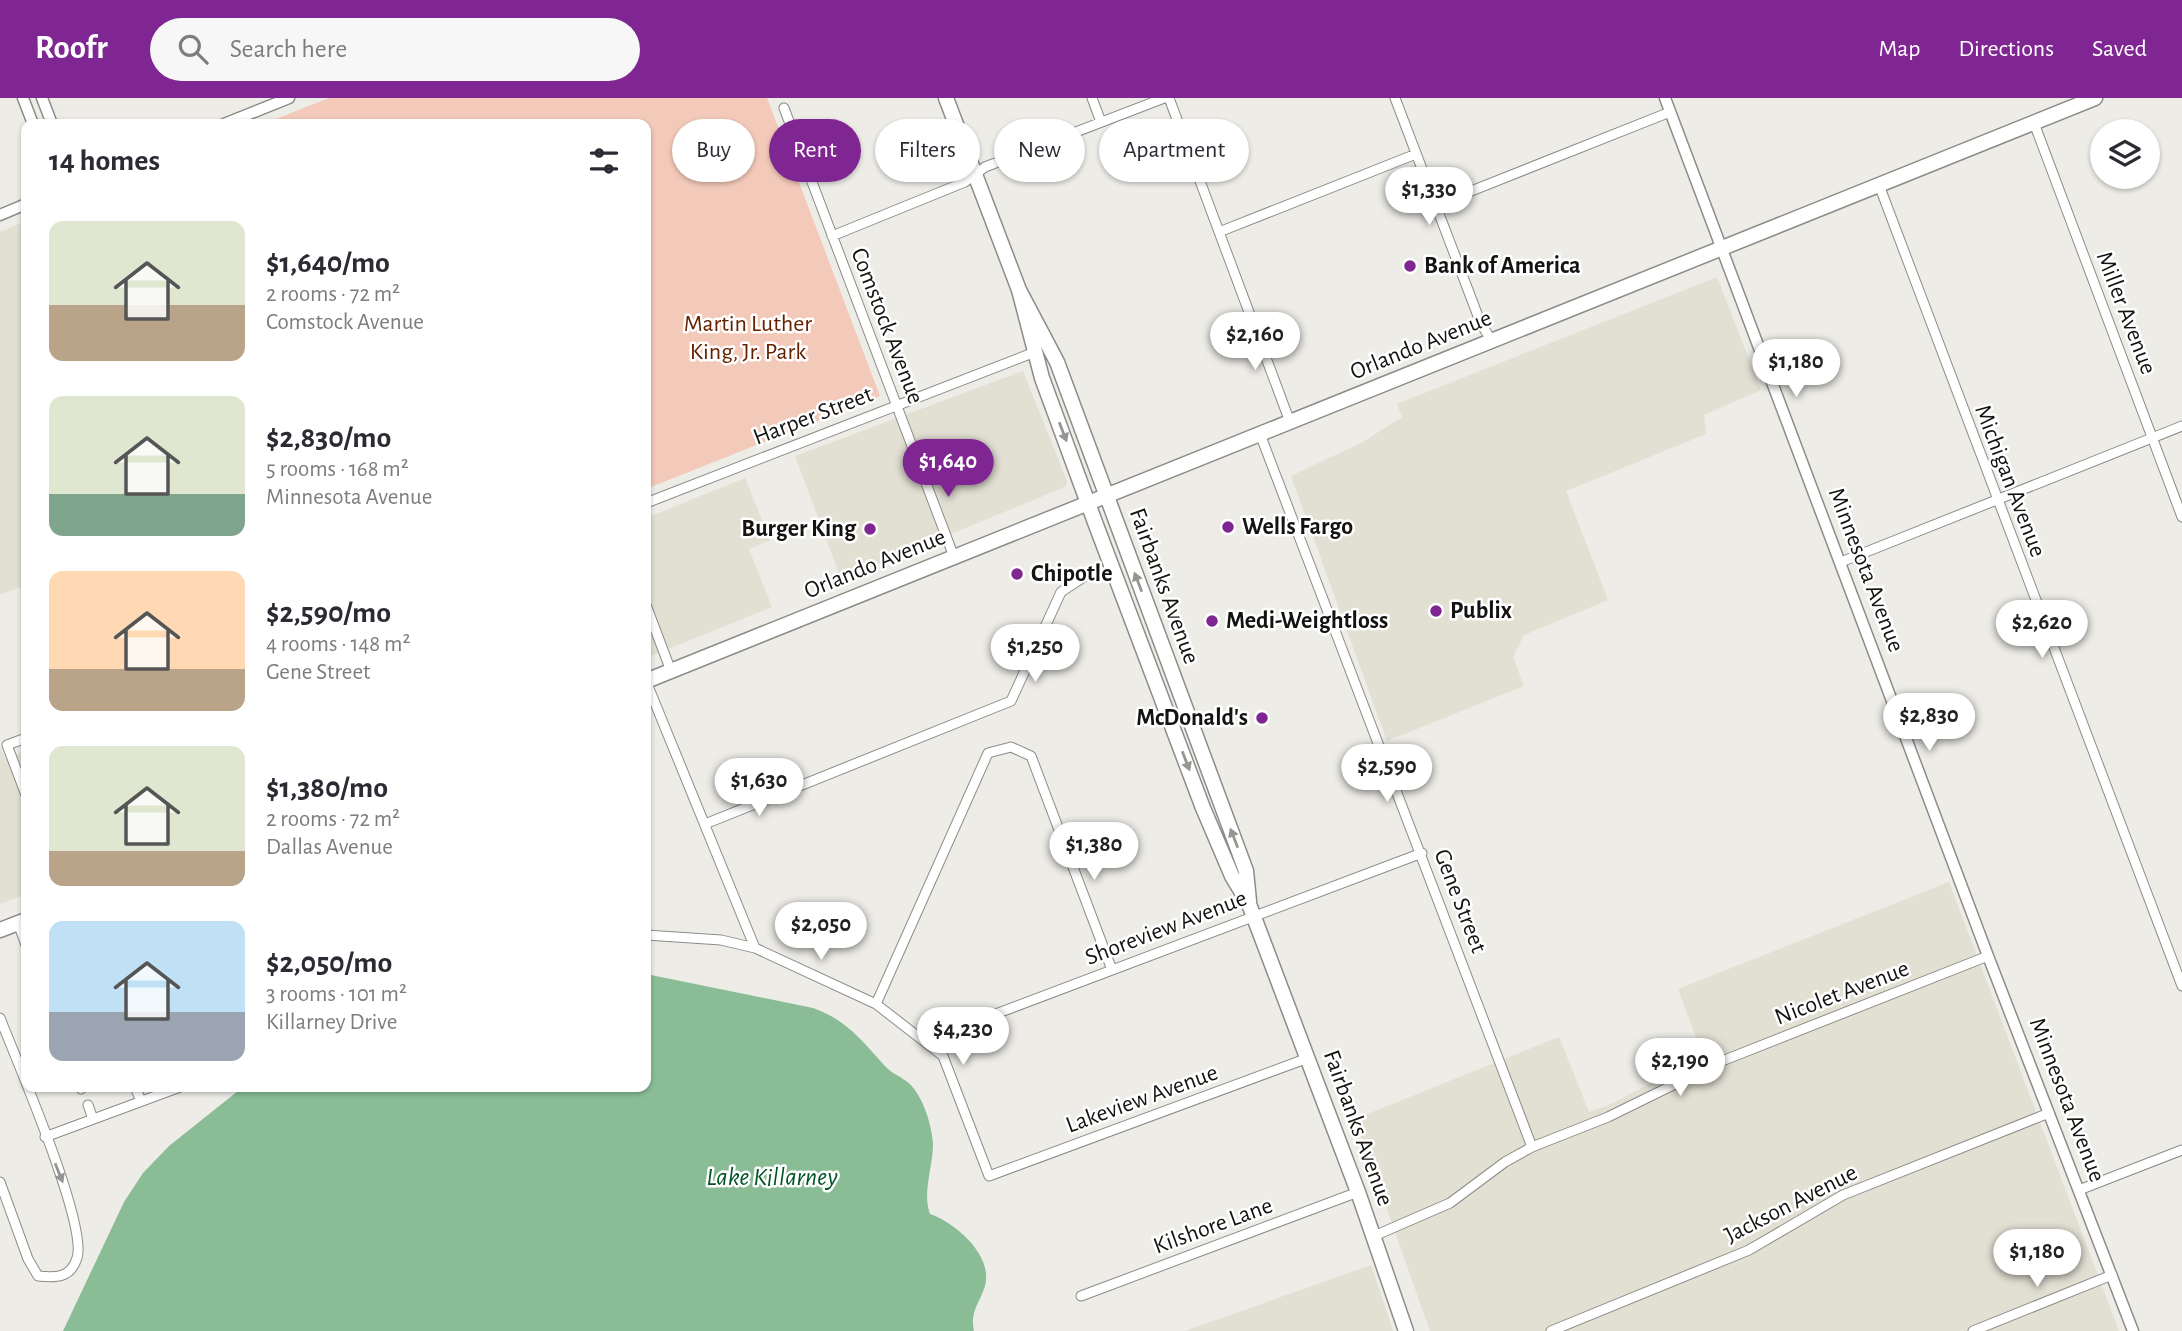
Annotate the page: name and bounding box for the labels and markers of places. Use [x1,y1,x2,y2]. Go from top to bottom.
pin: $1,330 [1372,167,1486,227]
place label: Bank of America [1424,254,1581,278]
marker: Bank of America [1402,258,1418,274]
pin: $2,160 [1198,313,1312,372]
pin: $1,180 [1739,340,1853,399]
pin: $1,640 [891,440,1005,499]
place label: Wells Fargo [1242,515,1353,539]
place label: Burger King [741,517,857,541]
marker: Wells Fargo [1220,519,1236,535]
marker: Burger King [862,521,878,537]
place label: Chipotle [1031,562,1113,586]
marker: Chipotle [1009,566,1025,582]
place label: Publix [1450,599,1512,623]
pin: $2,620 [1985,601,2099,660]
marker: Publix [1428,603,1444,619]
place label: Medi-Weightloss [1226,609,1388,633]
marker: Medi-Weightloss [1204,613,1220,629]
pin: $1,250 [978,624,1092,684]
pin: $2,830 [1872,694,1986,753]
place label: McDonald's [1136,706,1248,730]
marker: McDonald's [1254,710,1270,726]
pin: $2,590 [1330,744,1444,804]
pin: $1,630 [702,758,816,818]
pin: $1,380 [1037,822,1151,882]
pin: $2,050 [764,902,878,962]
pin: $4,230 [906,1007,1020,1067]
pin: $2,190 [1623,1038,1737,1098]
pin: $1,180 [1980,1230,2094,1289]

